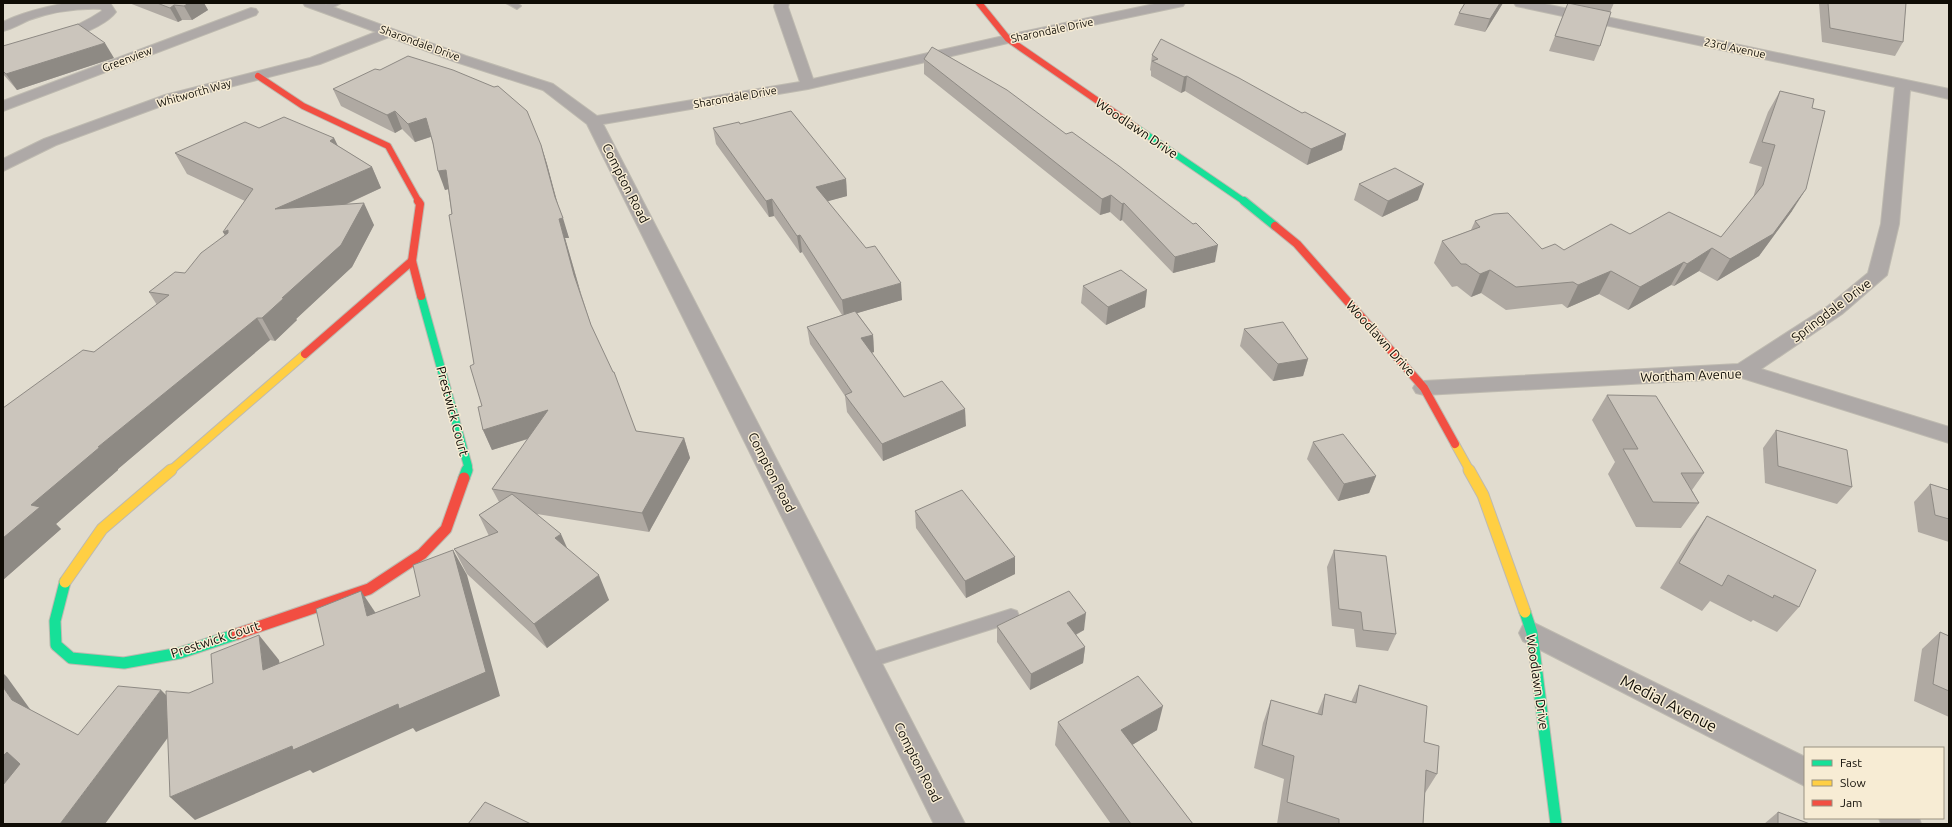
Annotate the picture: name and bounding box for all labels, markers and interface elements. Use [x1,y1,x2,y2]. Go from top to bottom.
street label: Sharondale Drive [1010,15,1094,45]
street label: Sharondale Drive [378,23,462,63]
street label: 23rd Avenue [1703,36,1767,60]
street label: Greenview [100,44,154,74]
street label: Whitworth Way [156,76,233,109]
street label: Sharondale Drive [693,84,777,110]
street label: Woodlawn Drive [1093,95,1181,161]
street label: Compton Road [600,141,652,225]
street label: Springdale Drive [1788,276,1874,344]
street label: Woodlawn Drive [1344,298,1418,378]
street label: Prestwick Court [434,365,472,457]
street label: Wortham Avenue [1640,366,1742,384]
street label: Compton Road [746,430,798,514]
street label: Prestwick Court [169,618,261,660]
street label: Woodlawn Drive [1524,634,1552,730]
street label: Medial Avenue [1618,671,1720,735]
street label: Compton Road [892,720,944,804]
legend [1804,747,1944,819]
text: Fast [1840,756,1862,769]
text: Slow [1840,776,1866,789]
text: Jam [1840,796,1862,809]

